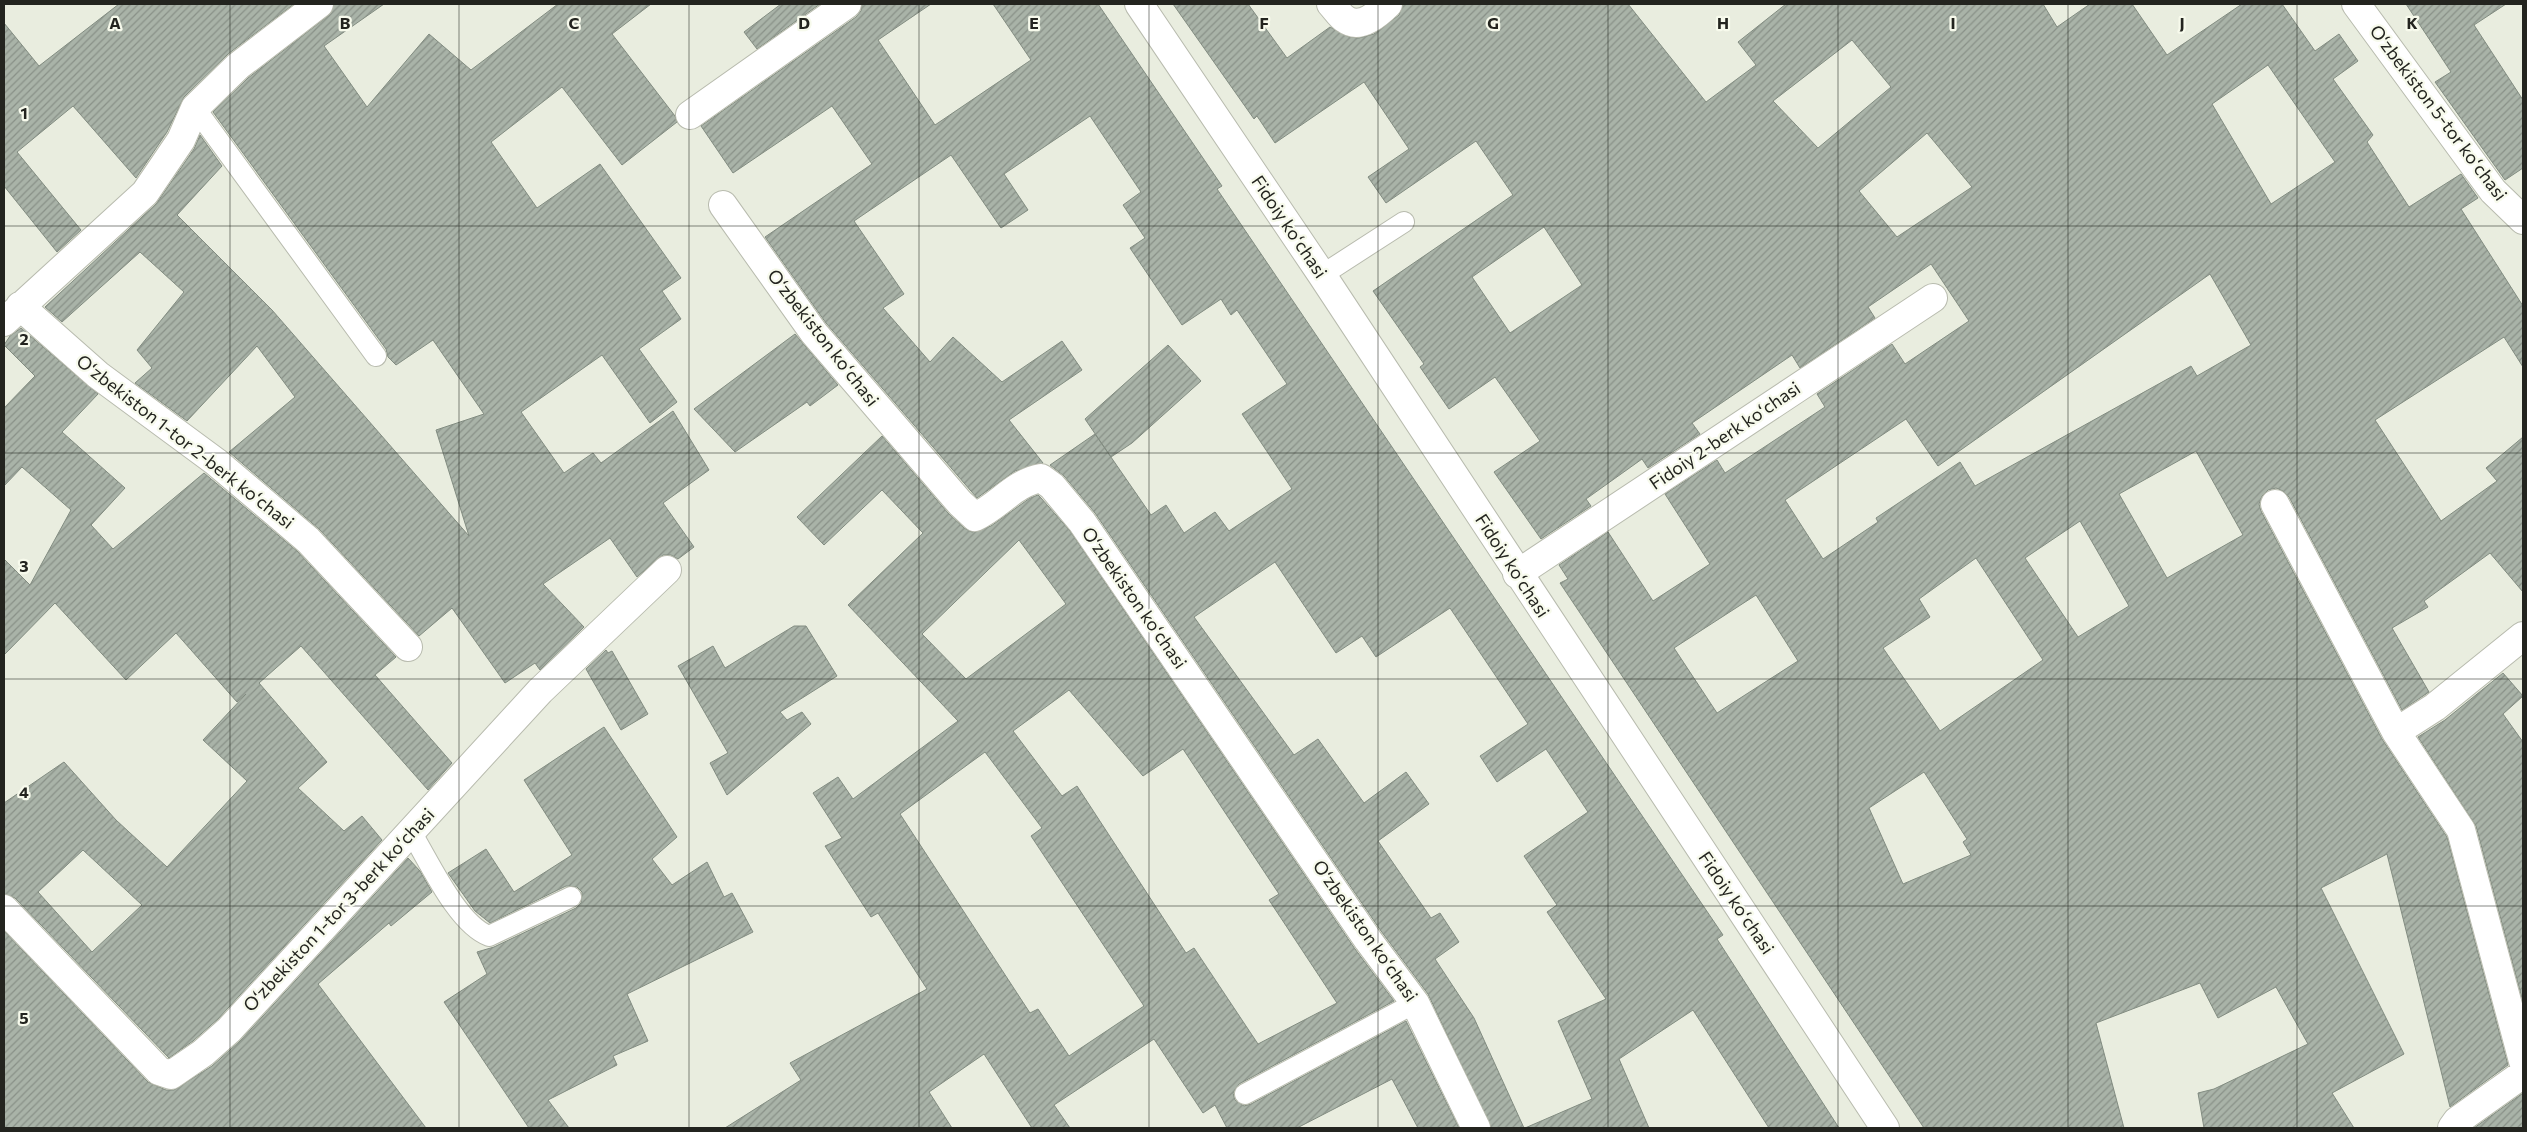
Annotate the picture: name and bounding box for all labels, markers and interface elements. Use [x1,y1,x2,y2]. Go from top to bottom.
text: A [109,13,121,32]
text: B [340,13,351,32]
text: C [569,13,580,32]
text: D [798,13,810,32]
text: E [1029,13,1039,32]
text: F [1259,13,1269,32]
text: G [1487,13,1499,32]
text: H [1717,13,1729,32]
text: I [1950,13,1956,32]
text: J [2179,13,2185,32]
text: K [2406,13,2418,32]
street label: Oʻzbekiston 5-tor koʻchasi [2365,20,2512,205]
text: 1 [20,103,28,122]
street label: Fidoiy koʻchasi [1247,171,1332,282]
street label: Oʻzbekiston koʻchasi [763,264,884,410]
text: 2 [19,329,29,348]
street label: Oʻzbekiston 1-tor 2-berk koʻchasi [72,349,299,533]
street label: Fidoiy 2-berk koʻchasi [1645,376,1804,494]
street label: Fidoiy koʻchasi [1471,509,1555,621]
street label: Oʻzbekiston koʻchasi [1078,522,1192,673]
text: 3 [19,556,29,575]
text: 4 [19,782,29,801]
street label: Oʻzbekiston 1-tor 3-berk koʻchasi [238,803,438,1016]
street label: Fidoiy koʻchasi [1694,847,1779,958]
street label: Oʻzbekiston koʻchasi [1309,855,1423,1006]
text: 5 [19,1008,29,1027]

